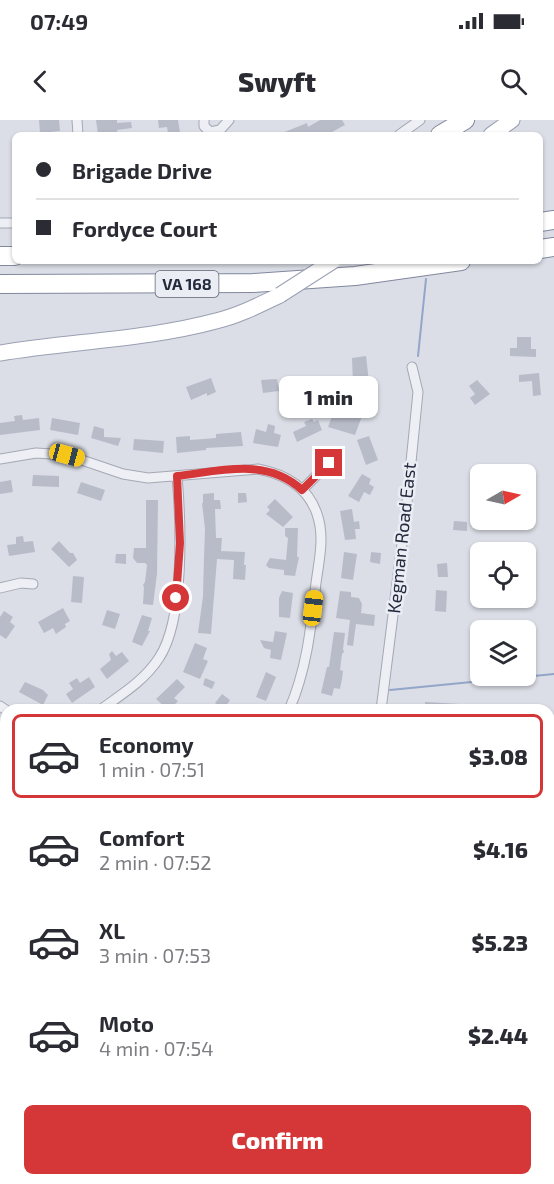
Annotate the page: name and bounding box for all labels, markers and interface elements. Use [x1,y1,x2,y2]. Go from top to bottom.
text: 07:49 [30,8,88,34]
icon: back [24,65,57,98]
text: Swyft [238,65,316,97]
icon: search [497,65,530,98]
text: Brigade Drive [72,157,212,183]
text: Fordyce Court [72,215,217,241]
road number: VA 168 [156,271,219,297]
callout: 1 min [280,376,378,418]
text: 1 min [304,385,353,409]
car [47,442,87,468]
route end [315,449,342,476]
street label: Kegman Road East [382,461,420,614]
north arrow [470,464,536,530]
map controls [470,464,536,686]
button: locate [470,542,536,608]
route start [162,584,189,611]
car [302,589,324,627]
button: layers [470,620,536,686]
icon: car [27,729,81,783]
text: Economy [99,731,194,757]
text: $3.08 [469,743,528,769]
text: 1 min · 07:51 [99,757,205,781]
icon: car [27,822,81,876]
text: Comfort [99,824,184,850]
text: $4.16 [473,836,528,862]
text: 2 min · 07:52 [99,850,211,874]
icon: car [27,915,81,969]
text: XL [99,917,125,943]
text: $5.23 [472,929,528,955]
text: 3 min · 07:53 [99,943,211,967]
icon: car [27,1008,81,1062]
text: Moto [99,1010,154,1036]
text: $2.44 [468,1022,528,1048]
text: 4 min · 07:54 [99,1036,214,1060]
button: Confirm [24,1105,531,1174]

